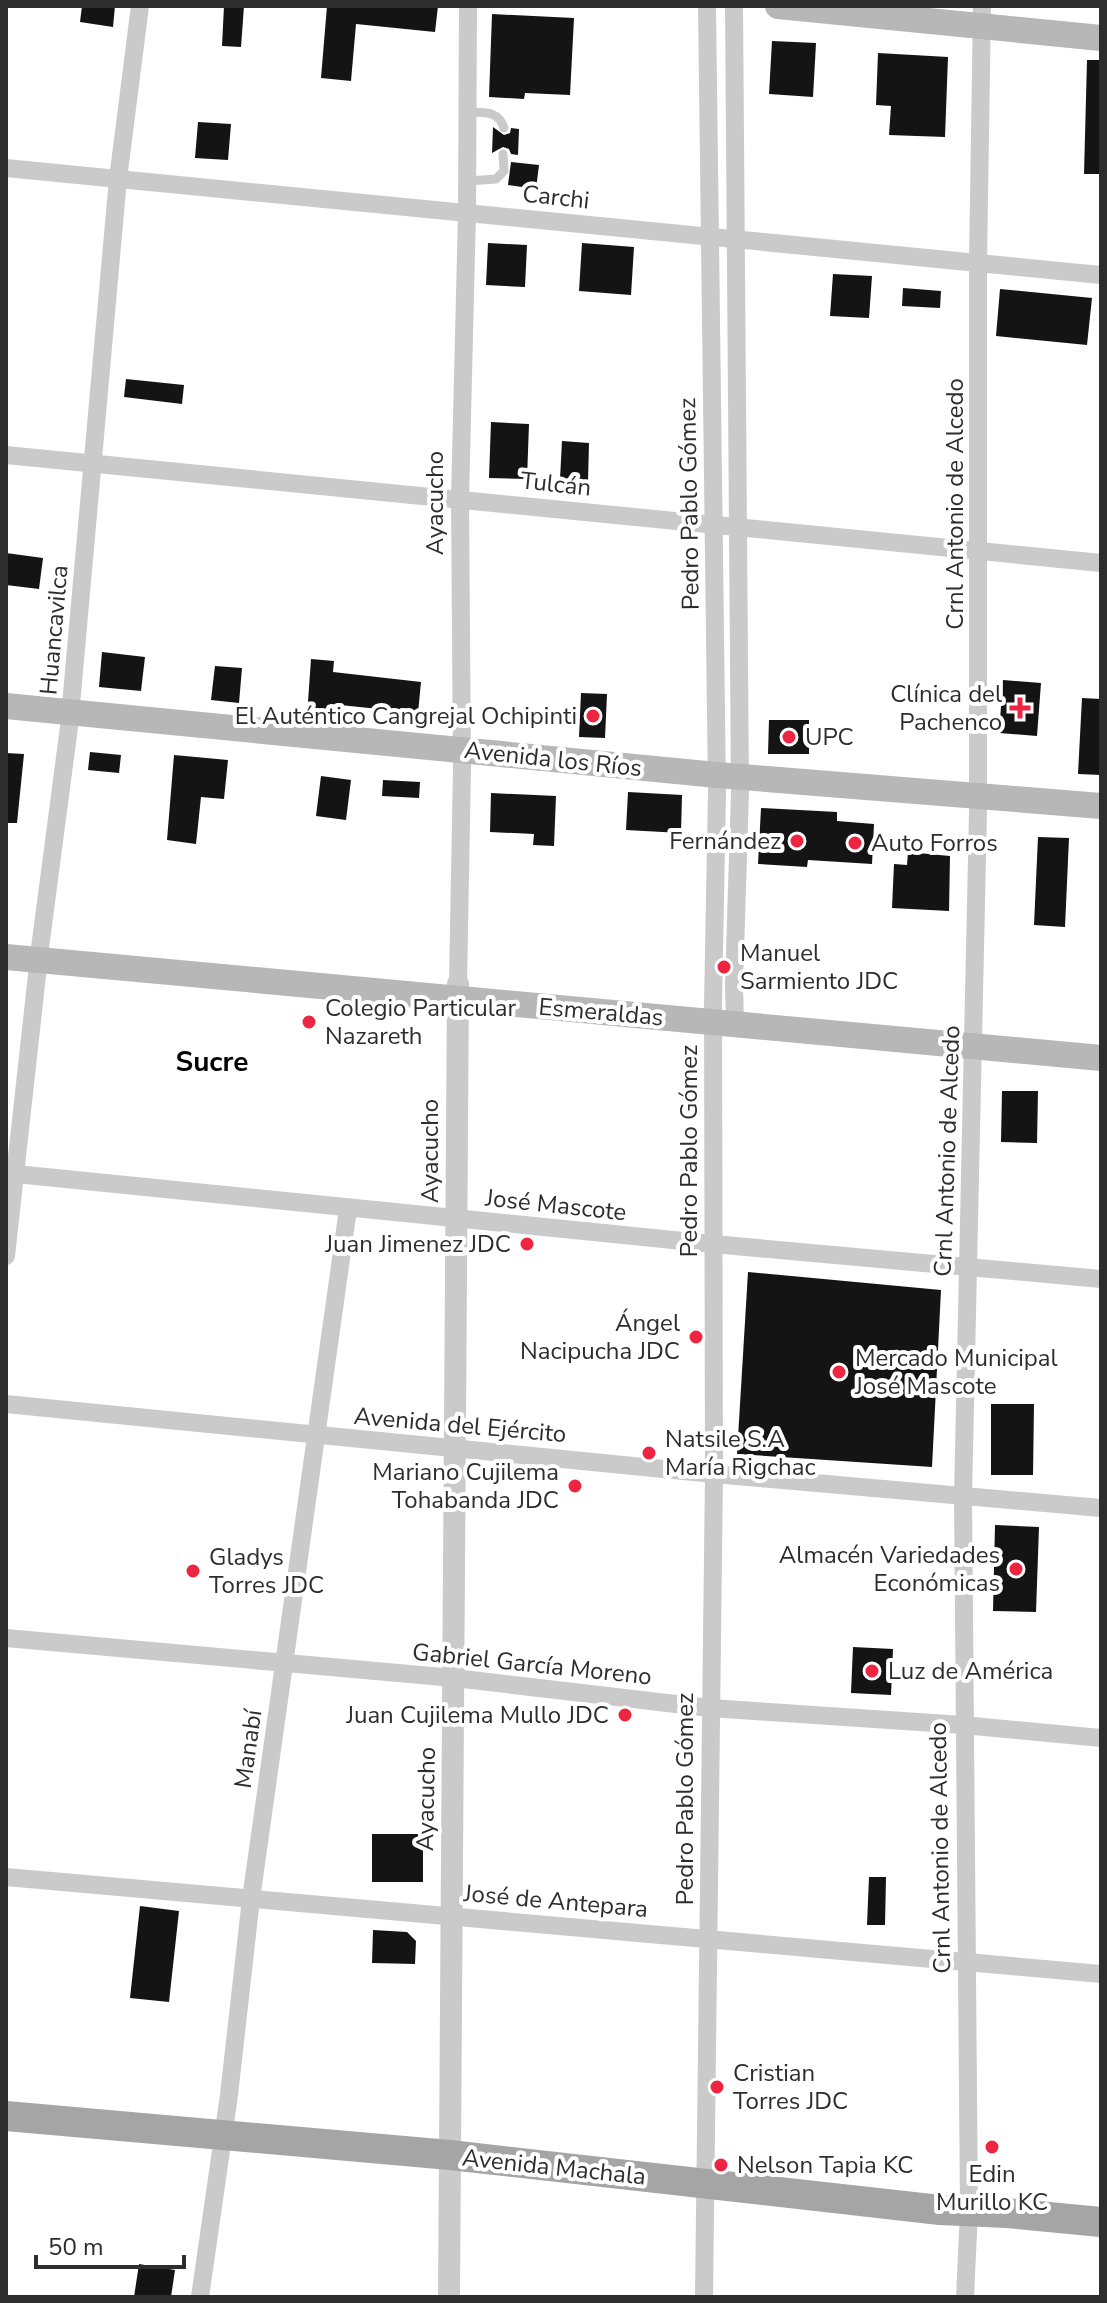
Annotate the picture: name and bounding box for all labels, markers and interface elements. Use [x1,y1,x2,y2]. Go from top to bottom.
street label: Carchi [521,178,591,216]
street label: Crnl Antonio de Alcedo [939,378,971,630]
street label: Pedro Pablo Gómez [671,398,707,610]
street label: Ayacucho [419,451,451,555]
street label: Tulcán [519,464,593,504]
street label: Huancavilca [32,564,76,696]
place label: Clínica del Pachenco [890,678,1002,738]
marker: Clínica del Pachenco [1009,697,1031,719]
place label: El Auténtico Cangrejal Ochipinti [235,700,577,732]
marker: El Auténtico Cangrejal Ochipinti [584,707,602,725]
place label: UPC [805,721,854,753]
marker: UPC [780,728,798,746]
street label: Avenida los Ríos [463,734,643,784]
place label: Fernández [669,825,781,857]
place label: Auto Forros [871,827,998,859]
marker: Fernández [788,832,806,850]
marker: Auto Forros [846,834,864,852]
place label: Manuel Sarmiento JDC [740,937,898,997]
marker: Manuel Sarmiento JDC [715,958,733,976]
street label: Esmeraldas [537,991,665,1033]
place label: Colegio Particular Nazareth [325,992,516,1052]
marker: Colegio Particular Nazareth [300,1013,318,1031]
street label: Crnl Antonio de Alcedo [927,1025,967,1277]
district label: Sucre [175,1043,249,1081]
street label: Pedro Pablo Gómez [673,1045,705,1257]
street label: Ayacucho [414,1099,446,1203]
street label: José Mascote [483,1182,628,1228]
place label: Juan Jimenez JDC [324,1228,511,1260]
marker: Juan Jimenez JDC [518,1235,536,1253]
place label: Ángel Nacipucha JDC [520,1307,680,1367]
marker: Ángel Nacipucha JDC [687,1328,705,1346]
place label: Mercado Municipal José Mascote [854,1342,1058,1402]
marker: Mercado Municipal José Mascote [830,1363,848,1381]
street label: Avenida del Ejército [352,1400,568,1450]
place label: Natsile S.A María Rigchac [665,1423,816,1483]
marker: Natsile S.A María Rigchac [640,1444,658,1462]
place label: Mariano Cujilema Tohabanda JDC [372,1456,559,1516]
marker: Mariano Cujilema Tohabanda JDC [566,1477,584,1495]
place label: Almacén Variedades Económicas [779,1539,1000,1599]
place label: Gladys Torres JDC [209,1541,324,1601]
marker: Almacén Variedades Económicas [1007,1560,1025,1578]
marker: Gladys Torres JDC [184,1562,202,1580]
street label: Gabriel García Moreno [411,1636,653,1692]
place label: Luz de América [888,1655,1053,1687]
marker: Luz de América [863,1662,881,1680]
street label: Pedro Pablo Gómez [669,1693,701,1905]
place label: Juan Cujilema Mullo JDC [345,1699,609,1731]
street label: Manabí [227,1706,270,1790]
marker: Juan Cujilema Mullo JDC [616,1706,634,1724]
street label: Crnl Antonio de Alcedo [922,1722,958,1974]
street label: Ayacucho [409,1747,443,1851]
street label: José de Antepara [462,1877,649,1925]
place label: Cristian Torres JDC [733,2057,848,2117]
marker: Cristian Torres JDC [708,2078,726,2096]
marker: Edin Murillo KC [983,2138,1001,2156]
street label: Avenida Machala [461,2141,647,2193]
place label: Nelson Tapia KC [737,2149,913,2181]
marker: Nelson Tapia KC [712,2156,730,2174]
place label: Edin Murillo KC [936,2158,1048,2218]
scale bar [36,2219,184,2269]
text: 50 m [48,2231,104,2263]

